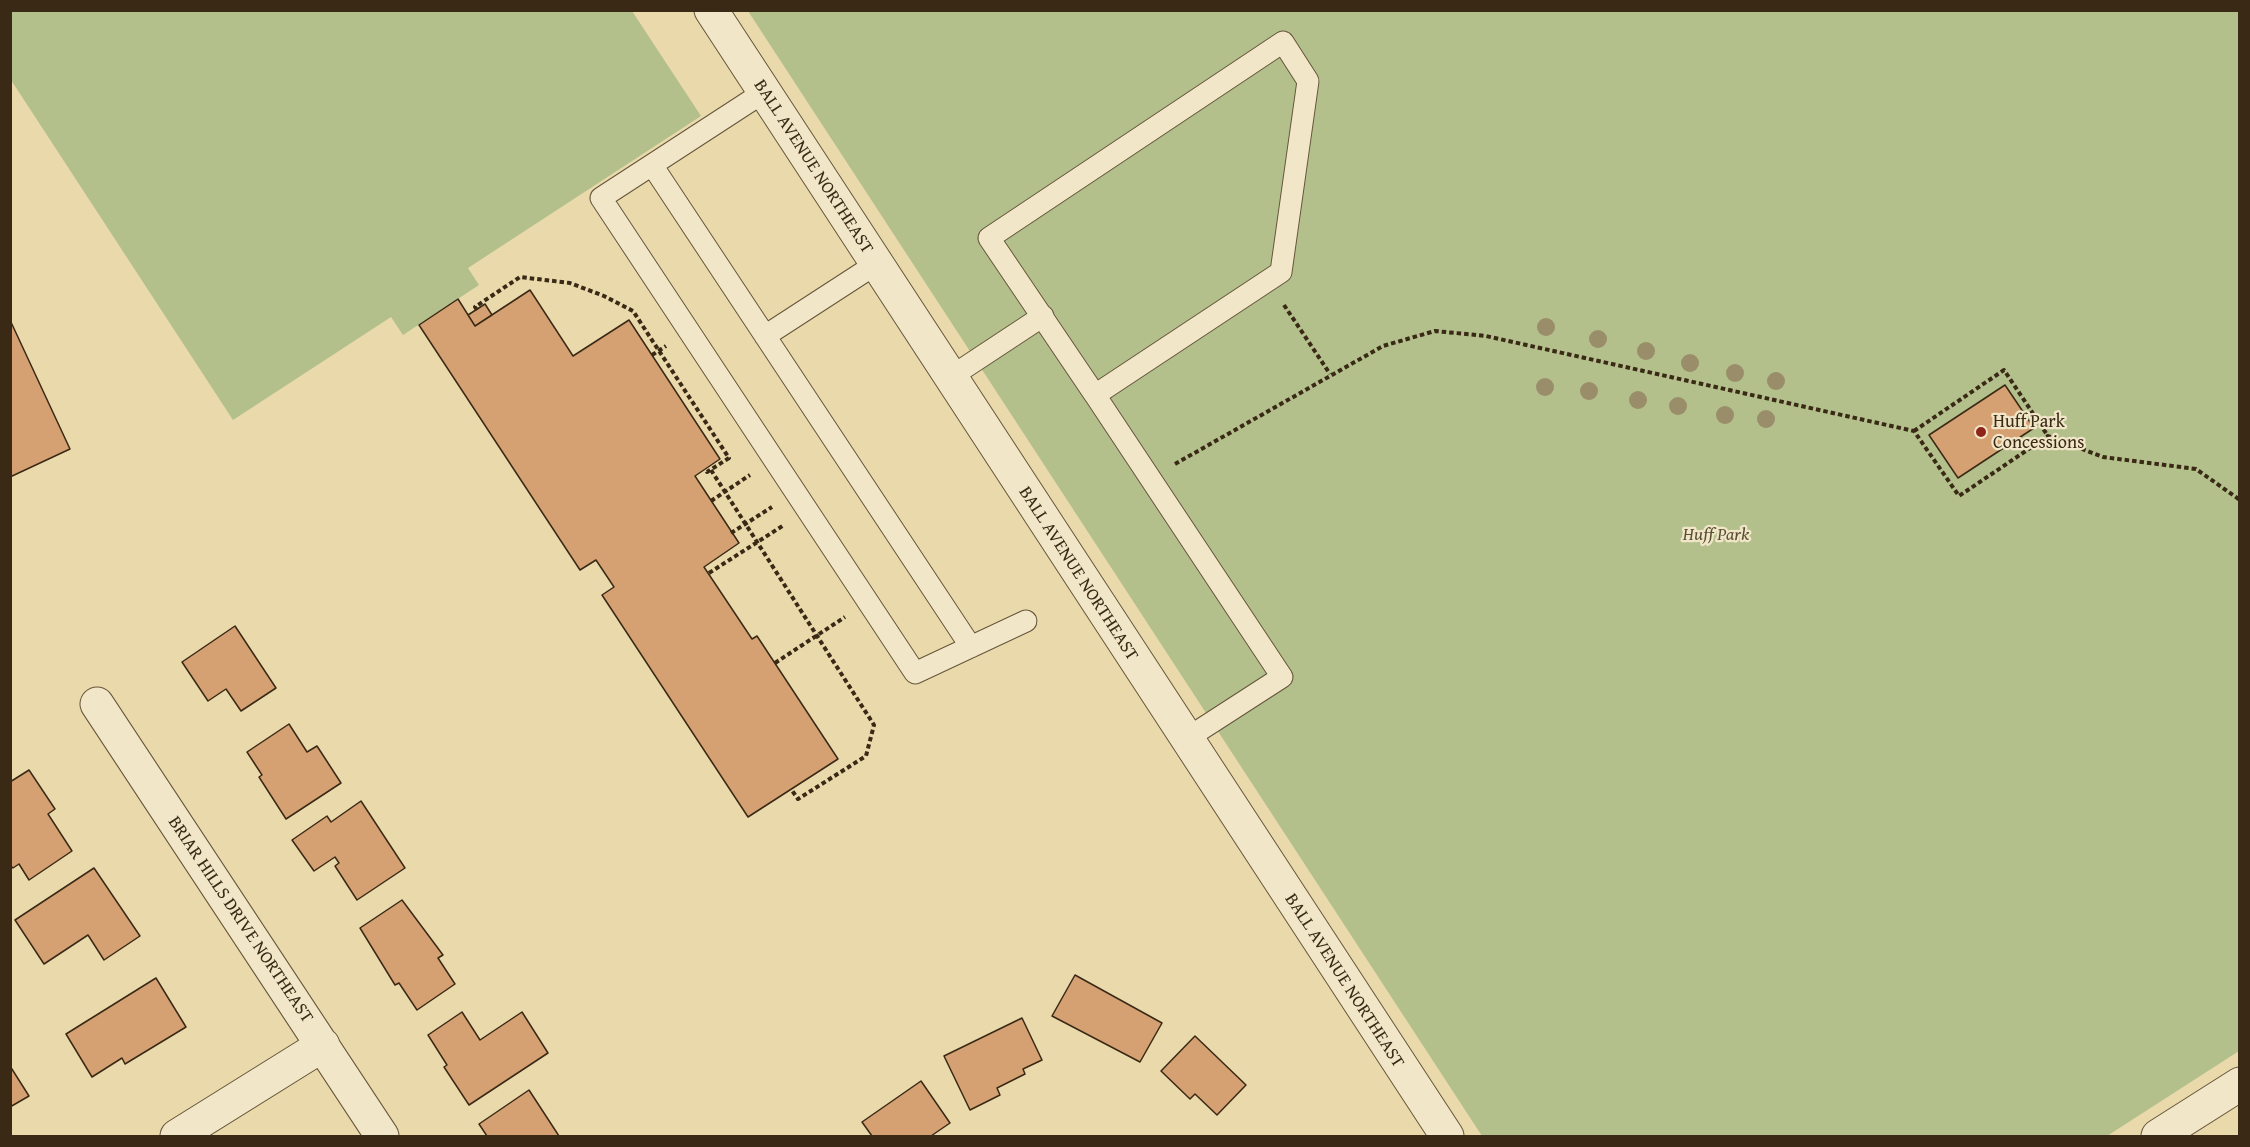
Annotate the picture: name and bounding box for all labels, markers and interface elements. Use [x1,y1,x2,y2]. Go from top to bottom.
street label: BALL AVENUE NORTHEAST [749,76,877,258]
place label: Huff Park Concessions [1993,411,2084,454]
marker: Huff Park Concessions [1974,425,1988,439]
street label: BALL AVENUE NORTHEAST [1014,483,1142,665]
park label: Huff Park [1683,524,1749,546]
street label: BRIAR HILLS DRIVE NORTHEAST [163,813,317,1027]
street label: BALL AVENUE NORTHEAST [1280,890,1408,1072]

